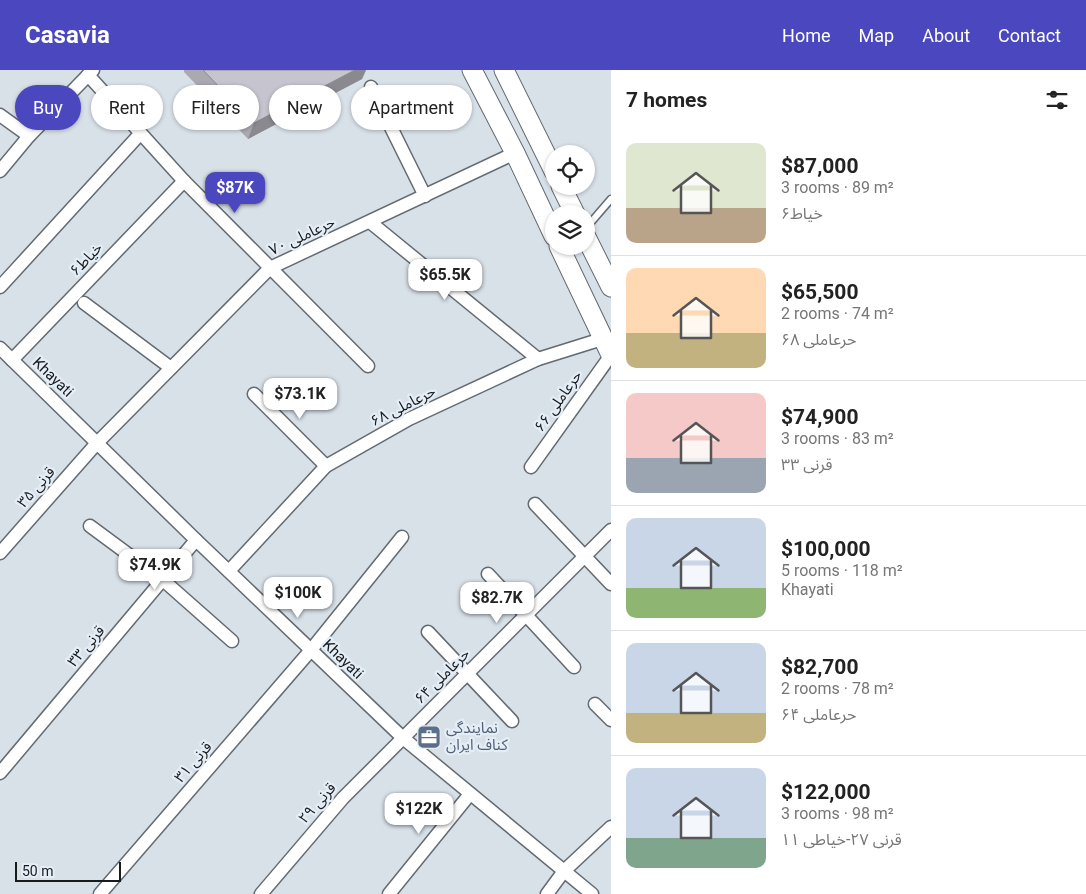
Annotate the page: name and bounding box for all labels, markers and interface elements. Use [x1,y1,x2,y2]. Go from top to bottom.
text: Casavia [25,21,110,49]
text: Home [782,25,831,46]
text: Map [859,25,894,46]
text: About [922,25,970,46]
text: Contact [998,25,1061,46]
chip: Buy [15,85,81,130]
chip: Rent [91,85,163,130]
chip: Filters [173,85,259,130]
chip: New [269,85,341,130]
chip: Apartment [351,85,472,130]
icon: filters [1043,86,1071,114]
text: 7 homes [626,88,707,112]
map controls [545,145,595,255]
button: locate [545,145,595,195]
text: $87,000 [781,154,858,178]
icon: home [666,163,726,223]
pin: $87K [205,172,265,214]
text: $87K [216,178,254,197]
text: 3 rooms · 89 m² [781,178,894,197]
text: خیاط۶ [781,204,823,223]
button: layers [545,205,595,255]
street label: حرعاملی ۷۰ [266,213,338,259]
street label: خیاط۶ [66,239,106,279]
pin: $65.5K [404,258,486,301]
text: $65.5K [419,265,471,284]
text: $65,500 [781,280,858,304]
icon: home [666,288,726,348]
text: 2 rooms · 74 m² [781,304,894,323]
text: حرعاملی ۶۸ [781,330,856,349]
street label: Khayati [29,353,77,401]
street label: حرعاملی ۶۶ [530,367,586,435]
pin: $73.1K [259,378,341,420]
street label: حرعاملی ۶۸ [367,382,439,430]
text: $73.1K [274,384,326,403]
text: $74,900 [781,405,858,429]
icon: home [666,413,726,473]
text: 3 rooms · 83 m² [781,429,894,448]
text: قرنی ۳۳ [781,455,832,474]
street label: قرنی ۳۵ [13,463,59,511]
text: $100,000 [781,537,871,561]
icon: home [666,538,726,598]
pin: $74.9K [114,548,196,591]
text: $74.9K [129,555,181,574]
text: 5 rooms · 118 m² [781,561,903,580]
pin: $100K [263,576,333,619]
text: Khayati [781,580,834,599]
pin: $82.7K [456,582,538,624]
text: $100K [275,583,321,602]
text: $82.7K [471,588,523,607]
street label: قرنی ۳۳ [64,622,109,670]
street label: Khayati [319,635,367,683]
street label: حرعاملی ۶۴ [411,645,473,707]
text: $82,700 [781,655,858,679]
icon: home [666,663,726,723]
text: 2 rooms · 78 m² [781,679,894,698]
text: حرعاملی ۶۴ [781,705,856,724]
place label: نمایندگی کناف ایران [446,719,508,754]
office icon: نمایندگی کناف ایران [416,724,442,750]
street label: قرنی ۳۱ [170,738,216,786]
street label: قرنی ۲۹ [294,779,340,827]
text: $122,000 [781,780,871,804]
icon: home [666,788,726,848]
pin: $122K [384,792,454,835]
text: $122K [396,799,442,818]
text: 3 rooms · 98 m² [781,804,894,823]
text: قرنی ۲۷-خیاطی ۱۱ [781,830,902,849]
scale bar [15,859,121,882]
text: 50 m [22,863,54,879]

